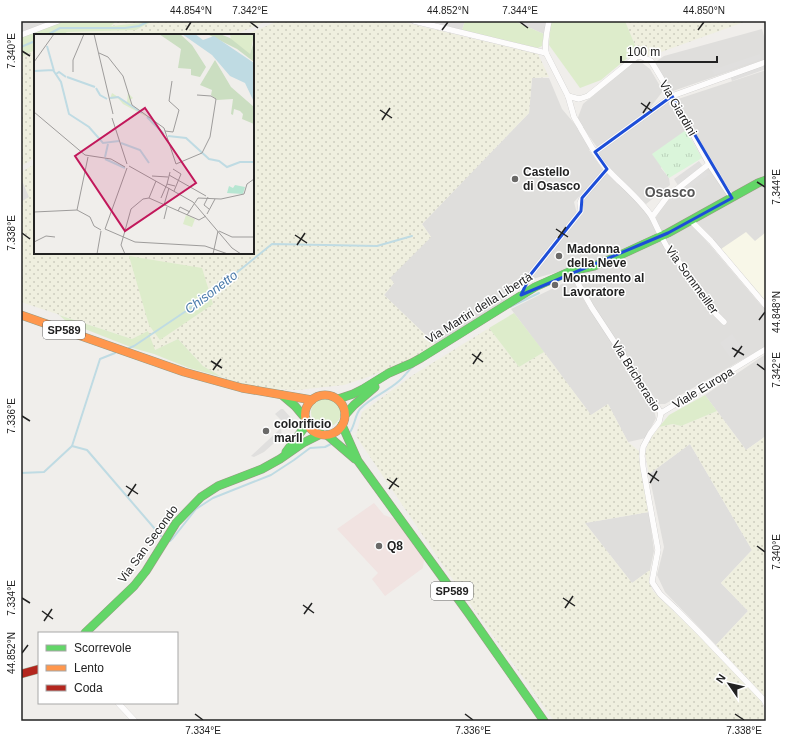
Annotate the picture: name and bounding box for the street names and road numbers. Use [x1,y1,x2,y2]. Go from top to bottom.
street label: Via Giardini [656,78,700,138]
street label: Via Sommeiller [663,243,721,317]
street label: Via Martiri della Libertà [423,269,535,346]
road number: SP589 [43,321,85,339]
street label: Via Bricherasio [609,338,663,414]
street label: Viale Europa [670,364,736,412]
street label: Via San Secondo [115,502,181,586]
road number: SP589 [431,582,473,600]

